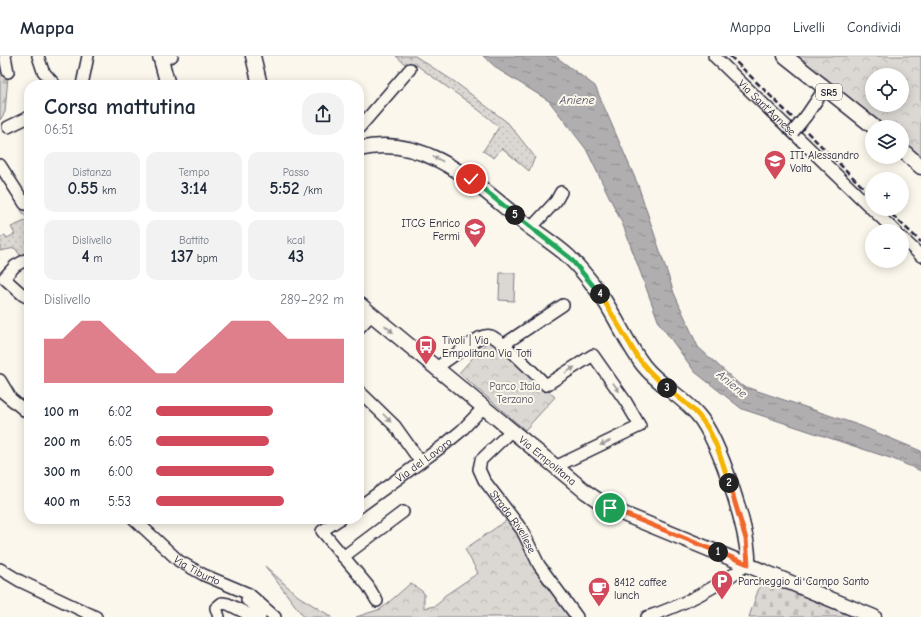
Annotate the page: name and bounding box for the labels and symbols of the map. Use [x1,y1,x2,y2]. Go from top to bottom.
street label: Via Sant'Agnese [735,77,799,139]
road number: SR5 [816,84,842,100]
water label: Aniene [558,93,595,107]
school or university icon: ITI Alessandro Volta [762,148,788,181]
place label: ITI Alessandro Volta [790,149,859,175]
one-way arrow [432,156,444,162]
pin [454,162,488,196]
pin: 5 [505,205,525,225]
school or university icon: ITCG Enrico Fermi [462,216,488,249]
place label: ITCG Enrico Fermi [402,217,460,243]
pin: 4 [590,284,610,304]
one-way arrow [383,325,394,334]
bus stop icon: Tivoli | Via Empolitana Via Toti [413,333,439,366]
place label: Tivoli | Via Empolitana Via Toti [442,334,532,360]
one-way arrow [565,366,575,374]
water label: Aniene [713,367,750,401]
pin: 3 [657,378,677,398]
park label: Parco Itala Terzano [489,380,541,406]
one-way arrow [612,382,620,392]
one-way arrow [383,413,392,423]
street label: Via Empolitana [516,433,579,488]
street label: Via del Lavoro [393,435,455,485]
one-way arrow [599,440,611,446]
pin: 2 [719,473,739,493]
street label: Strada Rivellese [487,488,539,556]
pin [593,491,627,525]
pin: 1 [708,542,728,562]
street label: Via Tiburto [171,553,222,588]
parking icon: Parcheggio di Campo Santo [709,568,735,601]
cafe icon: 8412 caffee lunch [586,575,612,608]
place label: Parcheggio di Campo Santo [738,575,869,588]
place label: 8412 caffee lunch [614,576,667,602]

